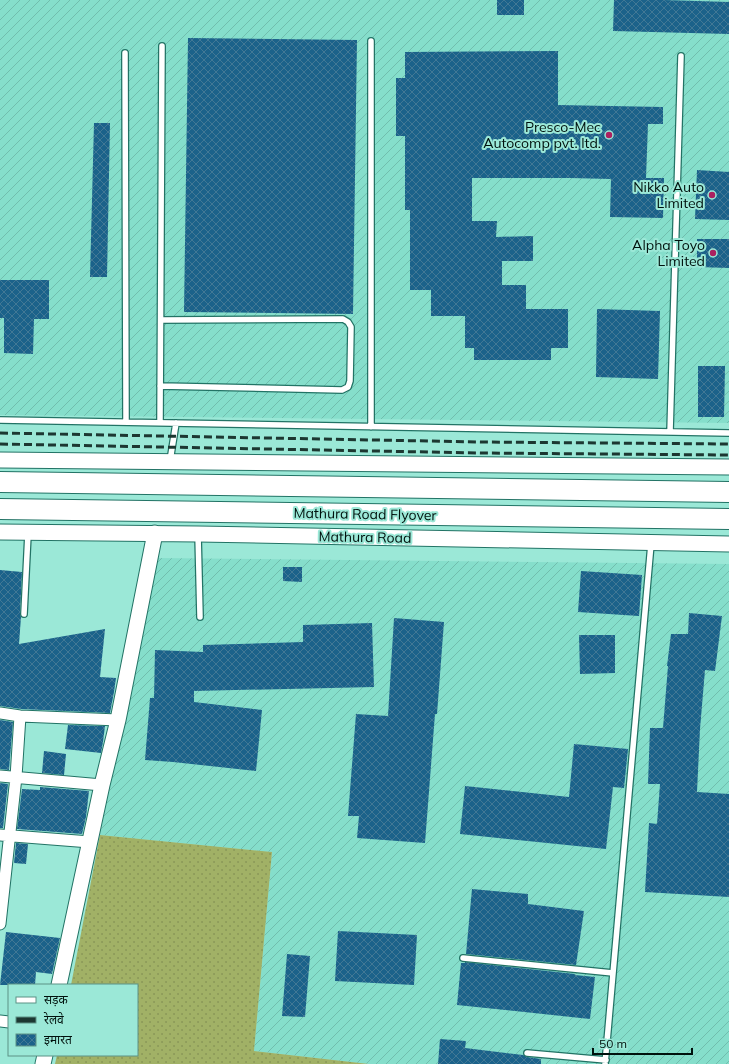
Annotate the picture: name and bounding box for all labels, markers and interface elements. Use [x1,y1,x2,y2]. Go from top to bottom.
place label: Presco-Mec Autocomp pvt. ltd. [483,118,601,152]
marker: Presco-Mec Autocomp pvt. ltd. [604,130,614,140]
place label: Nikko Auto Limited [633,178,704,212]
marker: Nikko Auto Limited [707,190,717,200]
place label: Alpha Toyo Limited [632,236,705,270]
marker: Alpha Toyo Limited [708,248,718,258]
street label: Mathura Road Flyover [293,504,438,524]
street label: Mathura Road [318,527,412,547]
legend [8,984,138,1056]
text: सड़क [44,992,69,1007]
text: रेलवे [44,1012,64,1027]
scale bar [593,1030,692,1056]
text: इमारत [44,1032,73,1047]
text: 50 m [599,1036,627,1051]

